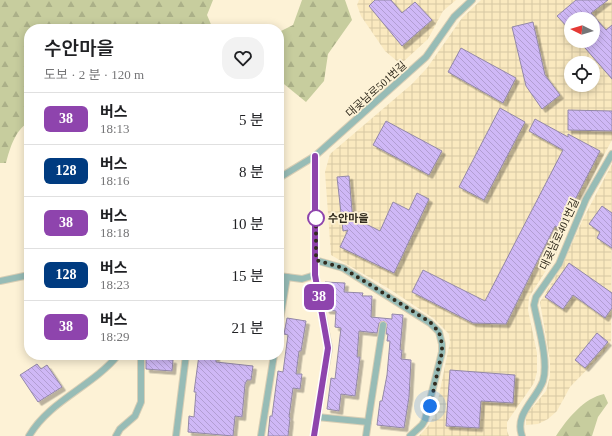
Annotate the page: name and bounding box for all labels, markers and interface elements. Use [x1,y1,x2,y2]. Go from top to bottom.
north arrow [564,12,600,48]
map controls [564,12,600,92]
button: heart [222,37,264,79]
text: 수안마을 [44,38,114,59]
button: locate [564,56,600,92]
street label: 대곶남로501번길 [343,59,409,119]
text: 도보 · 2 분 · 120 m [44,67,144,82]
text: 버스 [100,104,128,120]
text: 38 [59,111,73,126]
text: 5 분 [239,112,264,128]
text: 18:13 [100,121,130,136]
text: 버스 [100,156,128,172]
text: 128 [56,163,77,178]
text: 8 분 [239,164,264,180]
text: 18:16 [100,173,130,188]
street label: 대곶남로401번길 [537,196,581,272]
text: 버스 [100,208,128,224]
marker: 수안마을 [307,209,325,227]
place label: 수안마을 [328,212,368,224]
text: 38 [59,215,73,230]
text: 10 분 [231,216,264,232]
text: 18:18 [100,225,130,240]
text: 버스 [100,260,128,276]
text: 128 [56,267,77,282]
text: 15 분 [231,268,264,284]
text: 18:23 [100,277,130,292]
line badge: 38 [301,284,337,310]
text: 38 [312,289,326,304]
text: 버스 [100,312,128,328]
text: 38 [59,319,73,334]
text: 21 분 [231,320,264,336]
text: 18:29 [100,329,130,344]
your location [420,396,440,416]

